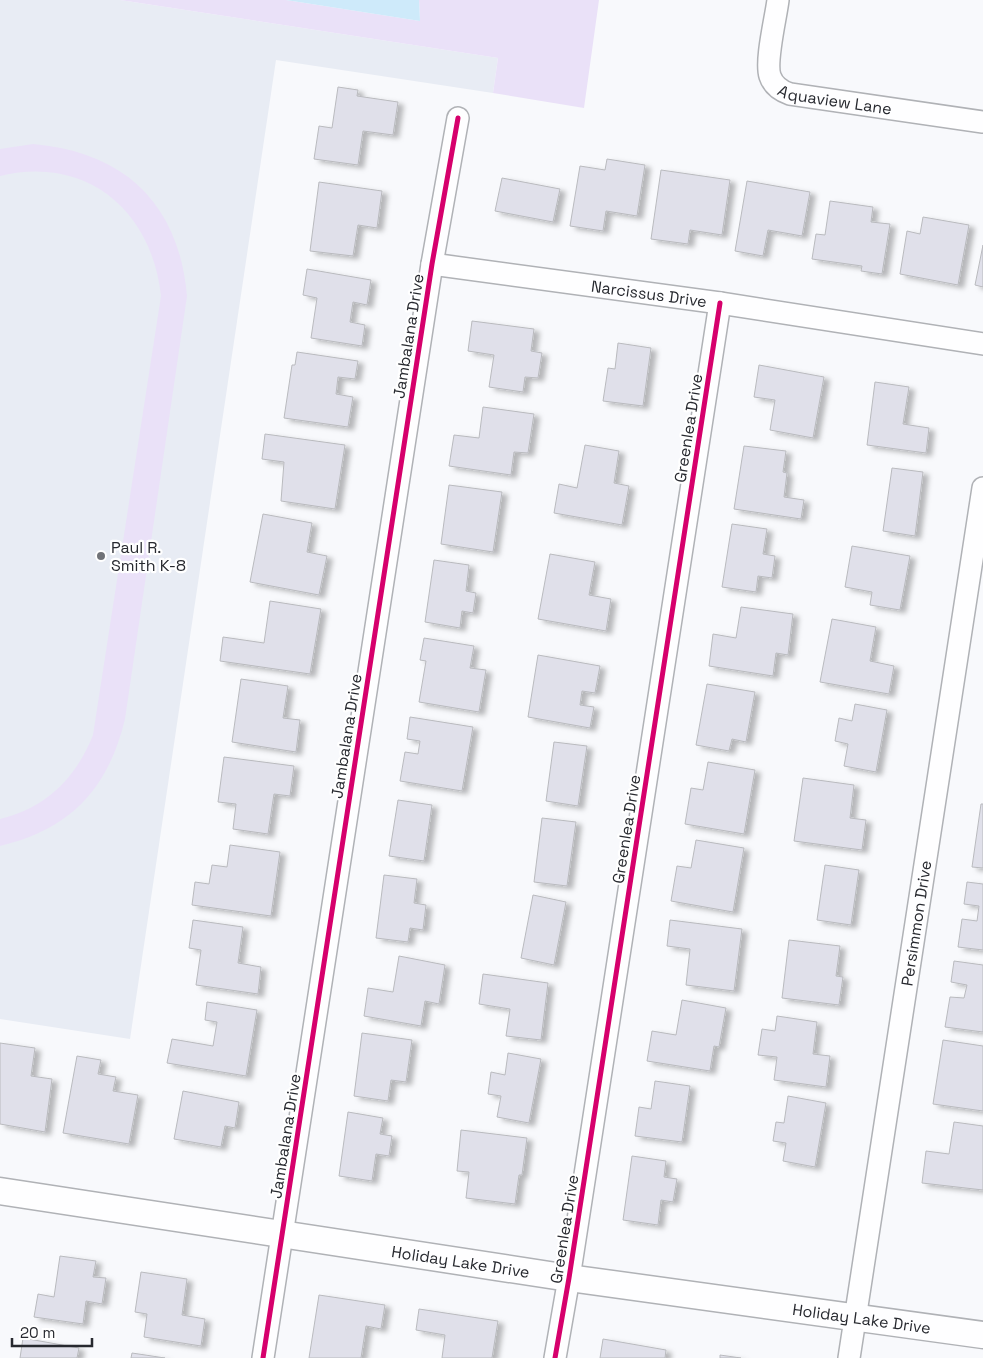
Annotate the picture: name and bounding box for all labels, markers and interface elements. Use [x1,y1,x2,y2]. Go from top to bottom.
street label: Aquaview Lane [774,80,893,120]
street label: Jambalana Drive [388,272,429,400]
street label: Narcissus Drive [590,276,708,312]
street label: Greenlea Drive [670,372,707,484]
place label: Paul R. Smith K-8 [111,537,186,576]
marker: Paul R. Smith K-8 [95,550,107,562]
street label: Jambalana Drive [326,672,367,800]
street label: Greenlea Drive [608,773,645,885]
street label: Persimmon Drive [896,859,937,987]
street label: Jambalana Drive [265,1072,306,1200]
street label: Greenlea Drive [546,1173,583,1285]
street label: Holiday Lake Drive [390,1241,531,1283]
street label: Holiday Lake Drive [791,1299,932,1339]
scale bar [12,1316,92,1348]
text: 20 m [20,1323,55,1342]

